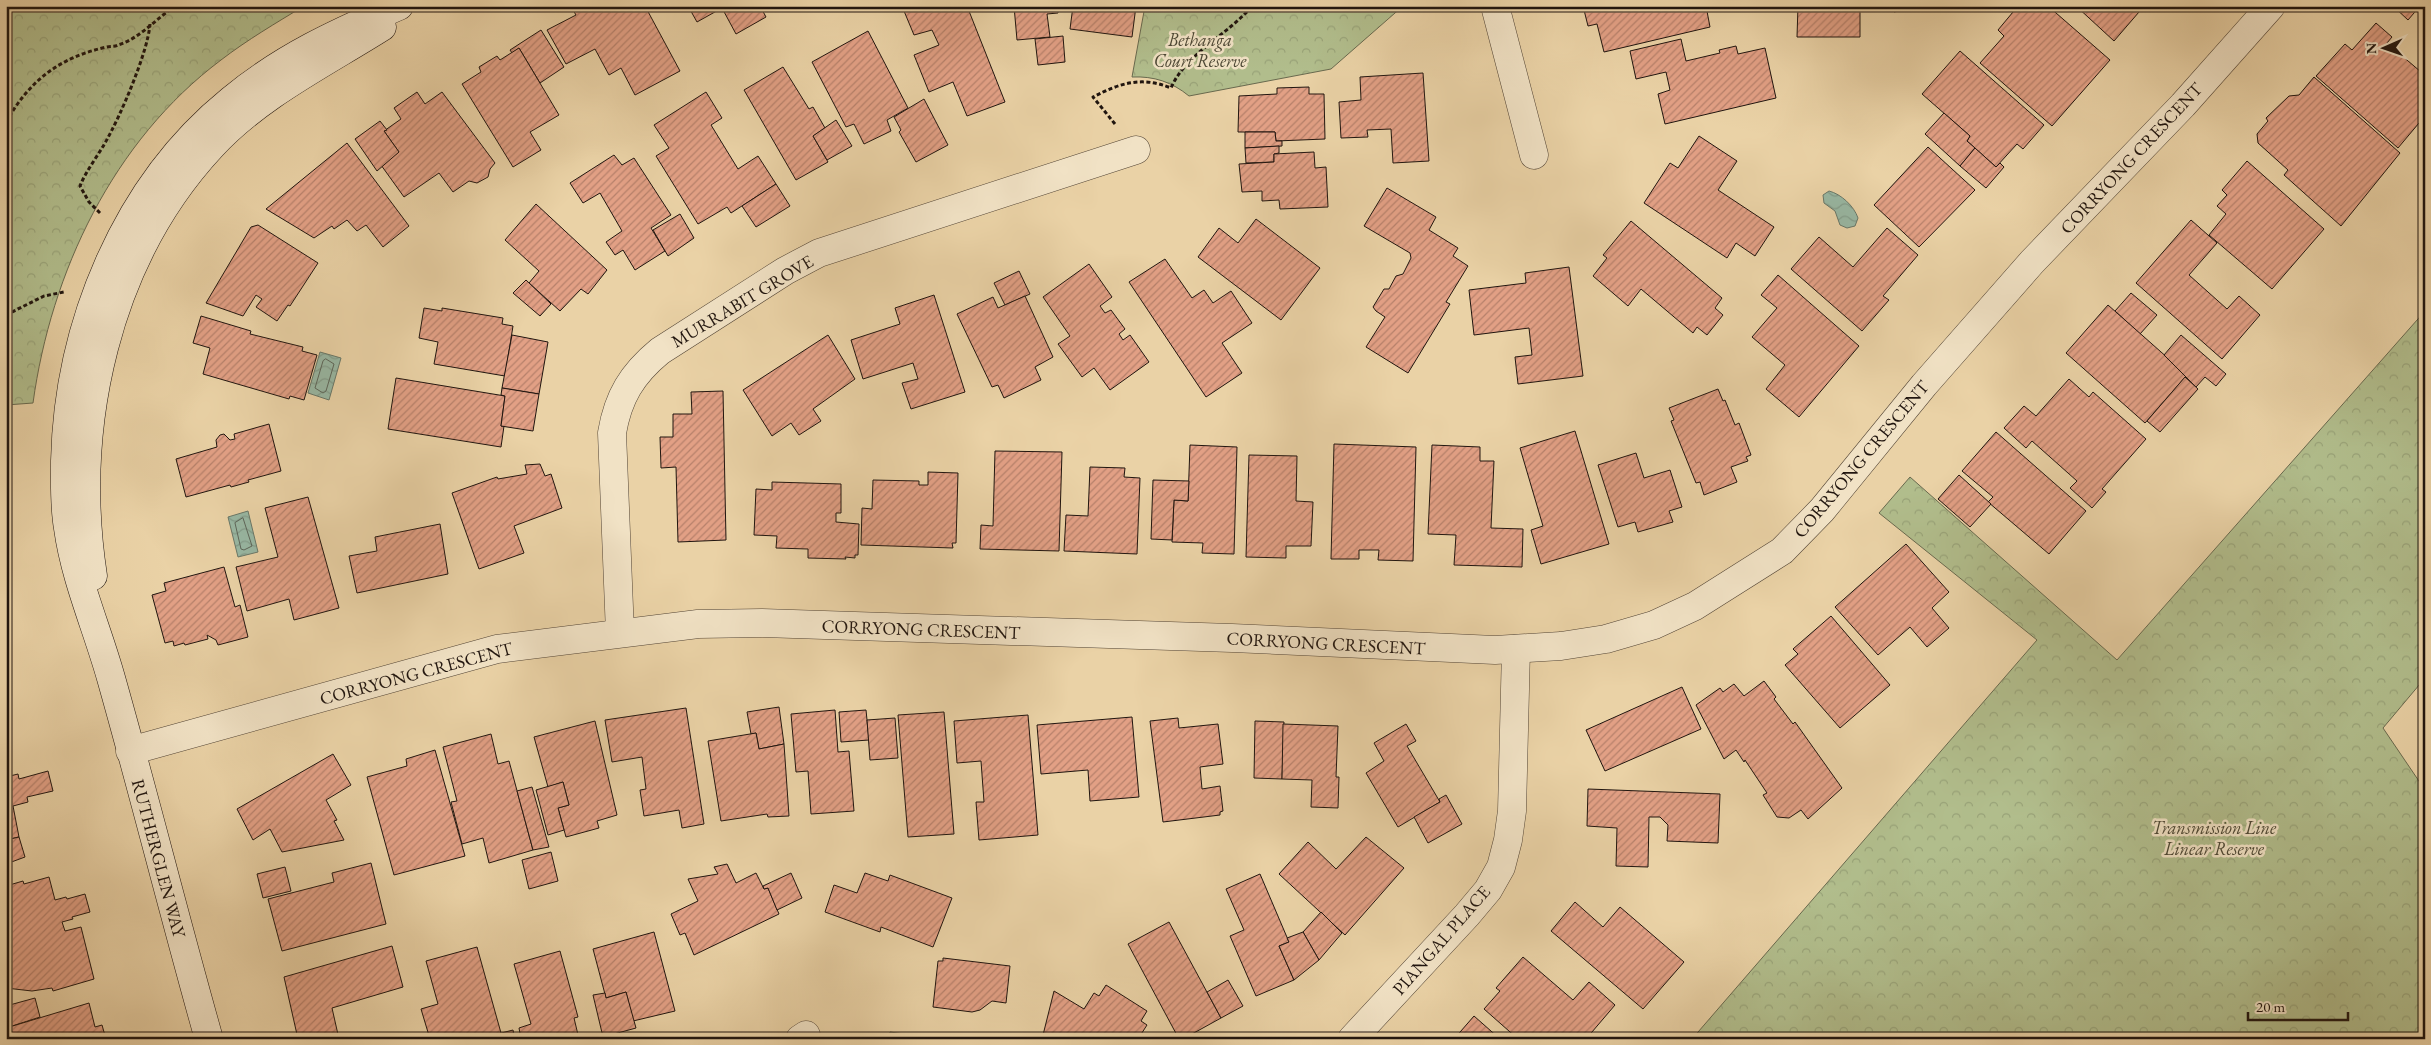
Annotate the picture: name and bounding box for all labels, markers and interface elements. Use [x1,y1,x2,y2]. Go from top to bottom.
north arrow [2358,22,2408,72]
park label: Bethanga Court Reserve [1154,28,1247,72]
text: N [2362,42,2380,54]
street label: CORRYONG CRESCENT [2055,77,2208,239]
street label: MURRABIT GROVE [667,249,817,353]
street label: CORRYONG CRESCENT [1788,375,1934,543]
street label: CORRYONG CRESCENT [821,614,1022,644]
street label: CORRYONG CRESCENT [1226,626,1427,660]
street label: CORRYONG CRESCENT [317,636,516,710]
street label: RUTHERGLEN WAY [127,776,192,941]
park label: Transmission Line Linear Reserve [2152,816,2277,860]
street label: PIANGAL PLACE [1387,880,1495,1000]
scale bar [2248,990,2348,1022]
text: 20 m [2256,997,2285,1016]

